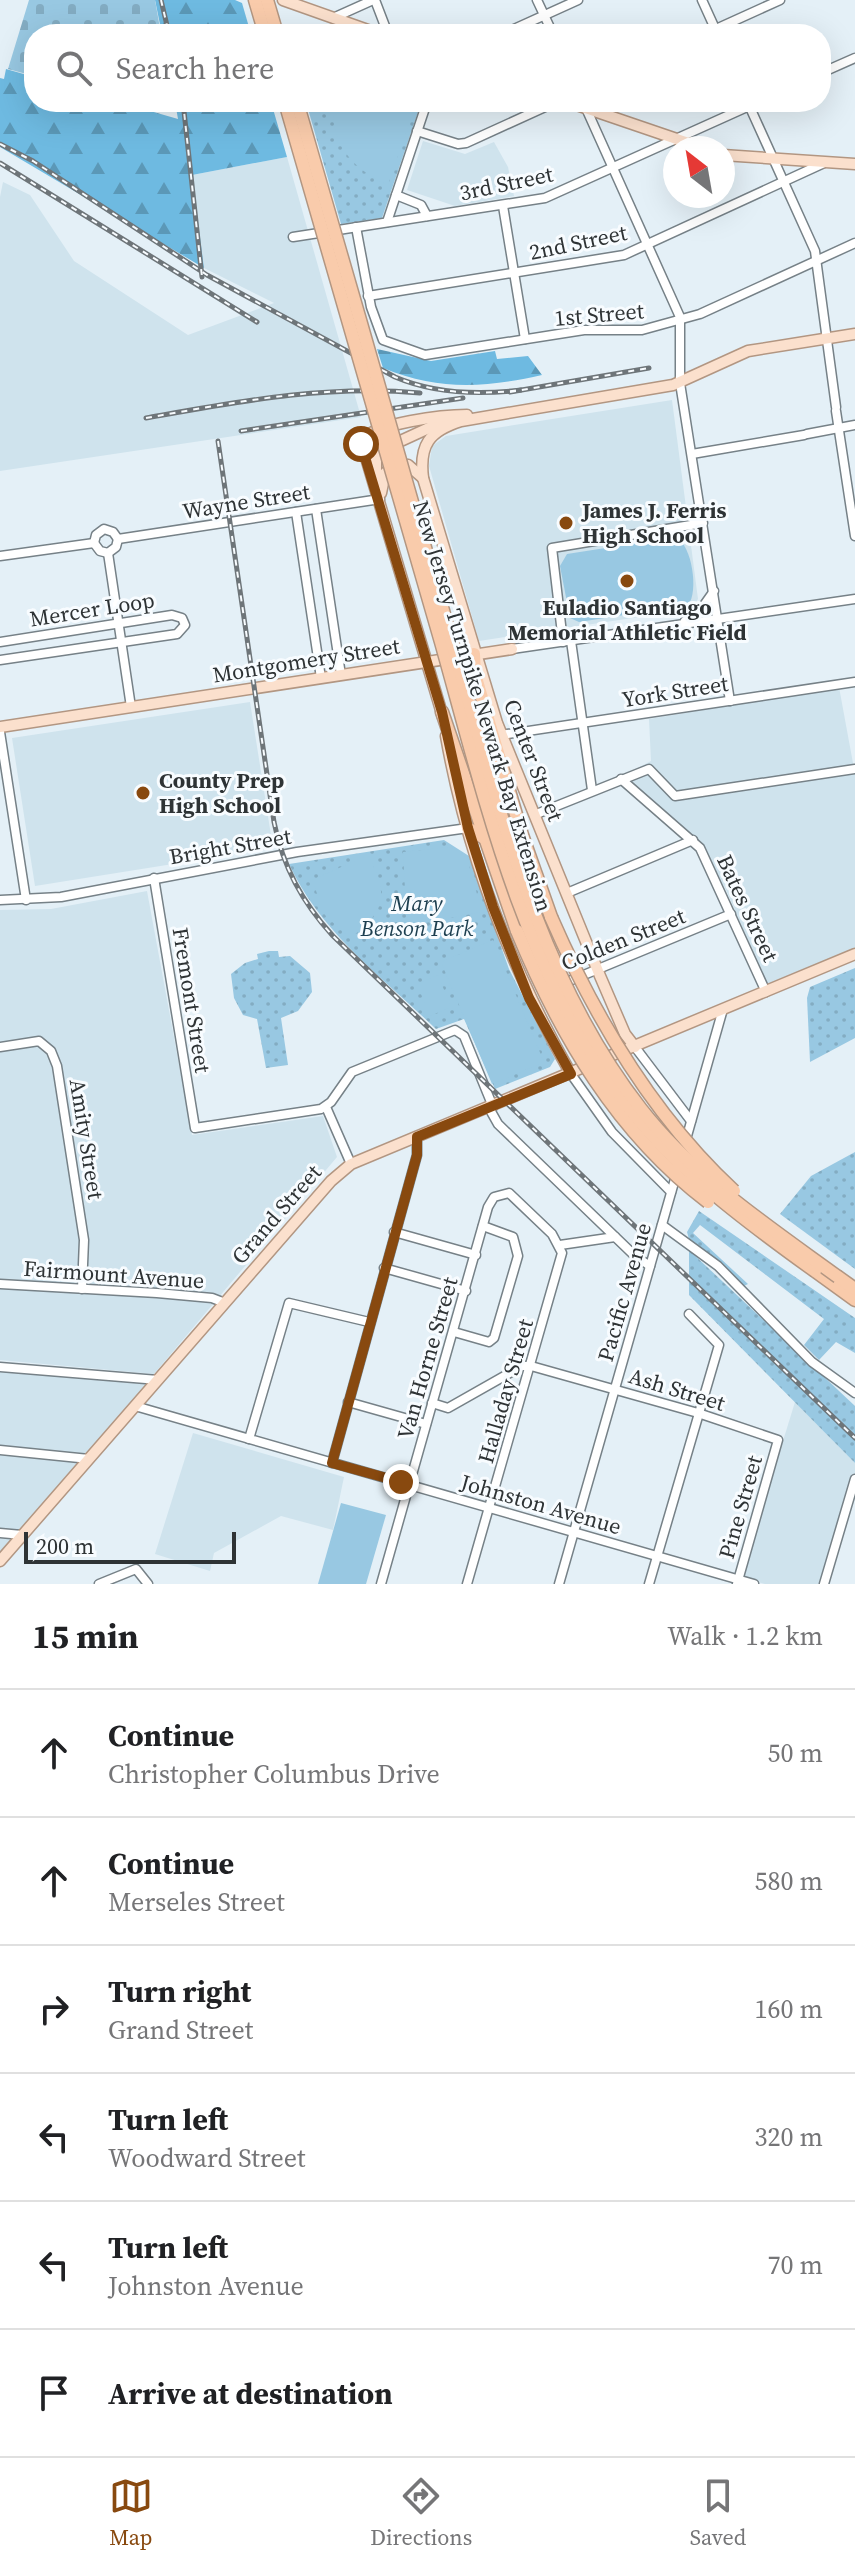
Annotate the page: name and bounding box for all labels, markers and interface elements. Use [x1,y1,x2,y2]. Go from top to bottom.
search box [24,24,831,112]
icon: search [52,46,96,90]
text: Search here [116,48,274,89]
north arrow [663,136,735,208]
street label: 3rd Street [457,158,556,208]
street label: 2nd Street [527,217,630,267]
street label: 1st Street [553,295,646,333]
route start [343,426,379,462]
street label: Wayne Street [180,476,313,526]
place label: James J. Ferris High School [580,495,727,550]
street label: New Jersey Turnpike Newark Bay Extension [406,497,560,915]
marker: James J. Ferris High School [557,514,575,532]
marker: Euladio Santiago Memorial Athletic Field [618,572,636,590]
street label: Mercer Loop [27,584,157,634]
place label: Euladio Santiago Memorial Athletic Field [507,592,747,647]
street label: Montgomery Street [210,630,402,690]
street label: York Street [620,668,731,714]
street label: Center Street [497,695,571,826]
place label: County Prep High School [159,765,284,820]
marker: County Prep High School [134,784,152,802]
street label: Bright Street [167,820,294,871]
street label: Bates Street [710,850,786,967]
park label: Mary Benson Park [360,888,474,943]
street label: Colden Street [556,900,690,978]
street label: Fremont Street [166,925,218,1076]
street label: Amity Street [63,1077,111,1202]
street label: Grand Street [224,1157,328,1270]
street label: Pacific Avenue [590,1219,658,1365]
street label: Fairmount Avenue [23,1253,205,1295]
street label: Van Horne Street [390,1273,465,1443]
street label: Halladay Street [470,1315,540,1467]
street label: Ash Street [625,1360,730,1418]
street label: Pine Street [711,1451,769,1562]
route end [383,1464,419,1500]
street label: Johnston Avenue [456,1466,625,1541]
scale bar [24,1528,236,1564]
text: 200 m [36,1531,94,1561]
text: 15 min [32,1613,139,1659]
text: Walk · 1.2 km [667,1618,823,1654]
text: Continue [108,1715,234,1756]
icon: ahead [32,1731,76,1775]
text: 50 m [768,1735,823,1771]
text: Christopher Columbus Drive [108,1756,440,1792]
text: Continue [108,1843,234,1884]
icon: ahead [32,1859,76,1903]
text: 580 m [755,1863,823,1899]
text: Merseles Street [108,1884,285,1920]
text: Turn right [108,1971,251,2012]
icon: right [32,1987,76,2031]
text: 160 m [755,1991,823,2027]
text: Grand Street [108,2012,253,2048]
text: Turn left [108,2099,228,2140]
icon: left [32,2115,76,2159]
text: 320 m [755,2119,823,2155]
text: Woodward Street [108,2140,306,2176]
text: Turn left [108,2227,228,2268]
icon: left [32,2243,76,2287]
text: 70 m [768,2247,823,2283]
text: Johnston Avenue [108,2268,304,2304]
icon: arrive [32,2371,76,2415]
text: Arrive at destination [108,2373,393,2414]
tab: Map [109,2474,153,2552]
tab: Directions [370,2474,472,2552]
tab: Saved [690,2474,746,2552]

